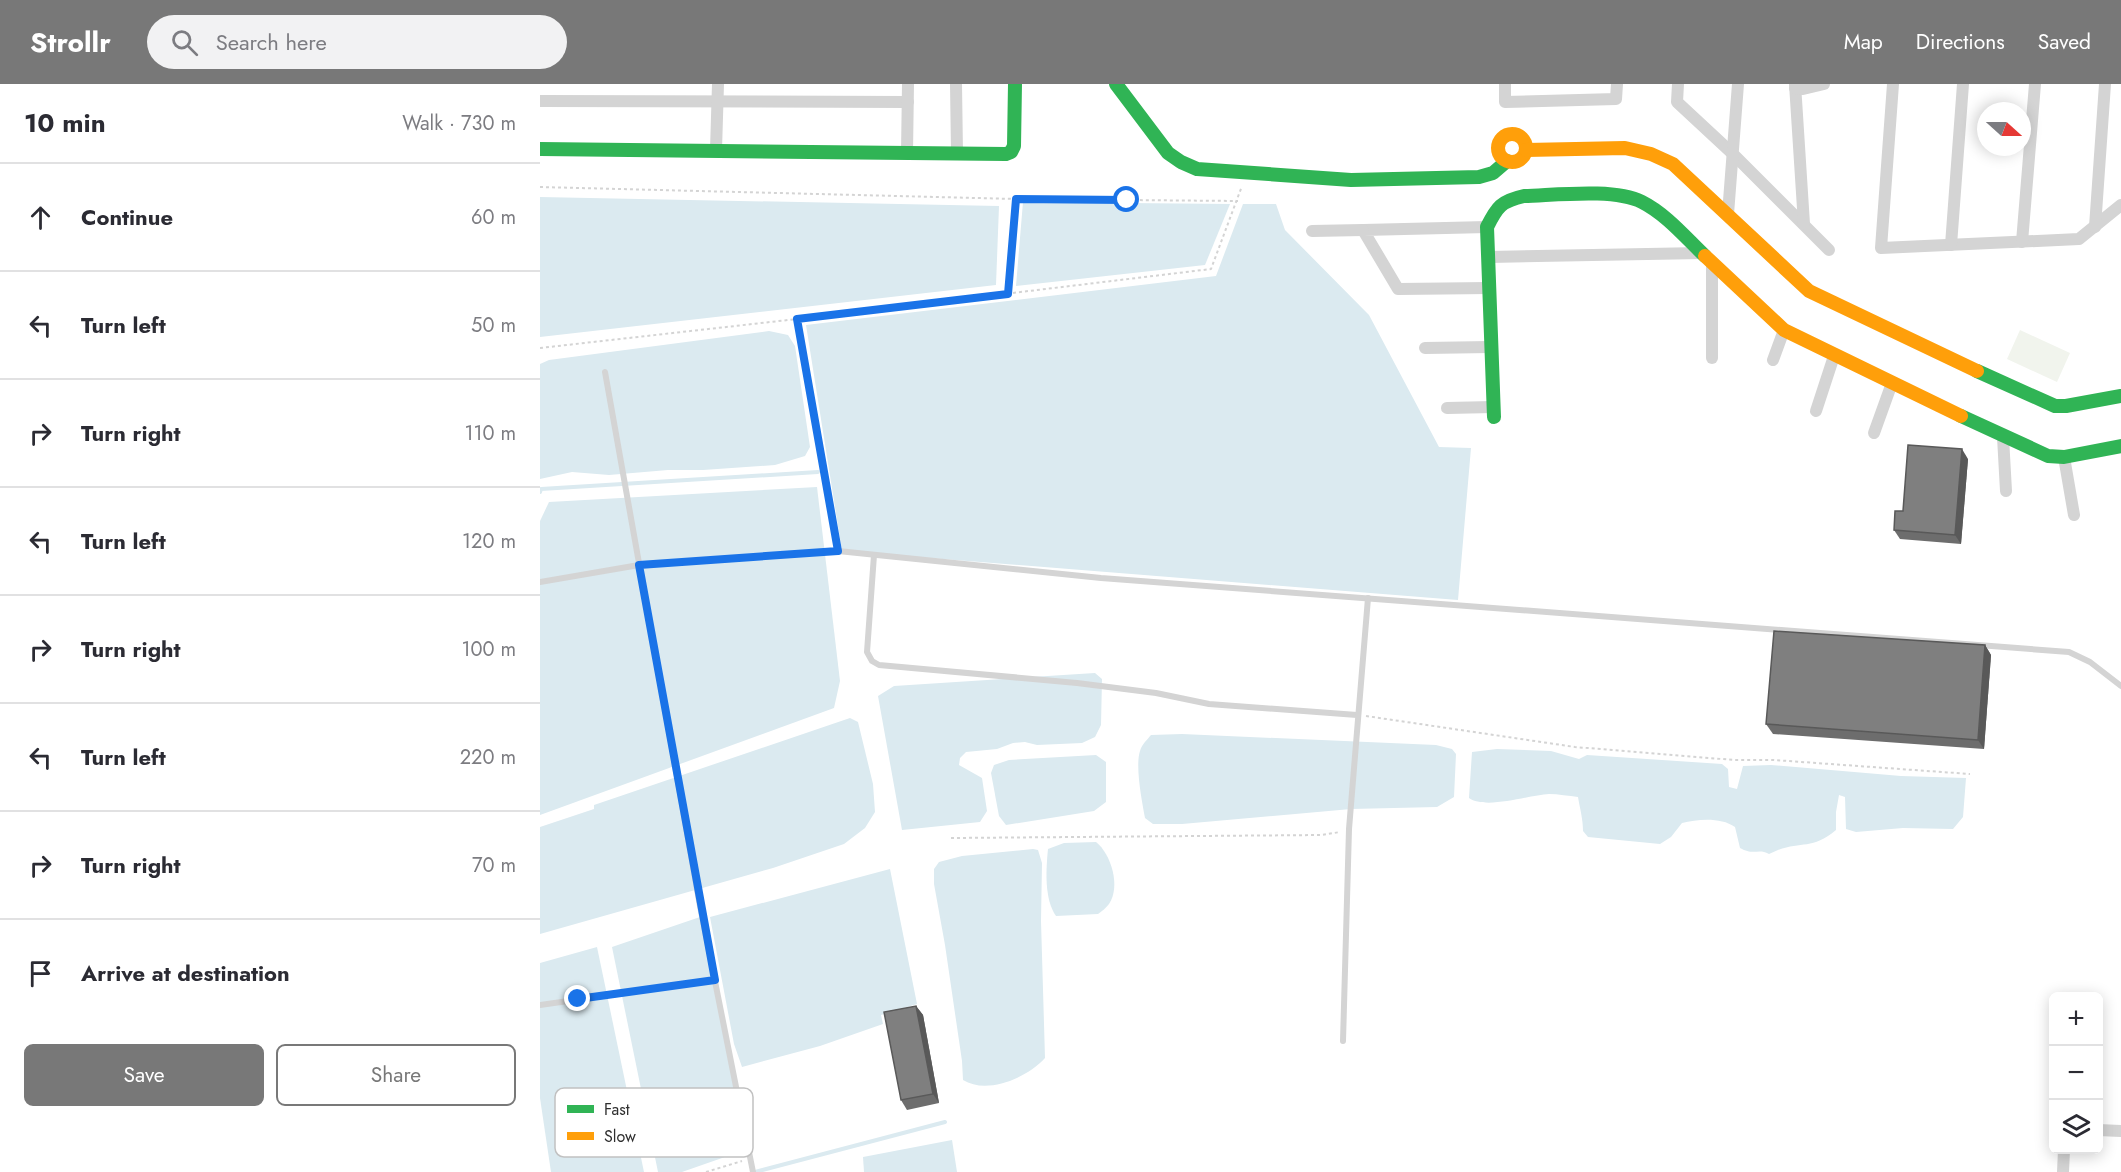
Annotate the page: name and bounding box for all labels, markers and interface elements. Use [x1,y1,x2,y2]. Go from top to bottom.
search box [147,15,567,69]
text: Strollr [30,22,111,63]
icon: search [168,26,201,59]
text: Search here [216,26,327,58]
text: Map [1844,27,1883,57]
text: Directions [1916,27,2005,57]
text: Saved [2038,27,2091,57]
north arrow [1977,102,2031,156]
text: 10 min [24,104,106,142]
text: Walk · 730 m [402,109,516,138]
route start [1113,186,1139,212]
icon: ahead [24,201,57,234]
text: Continue [81,201,173,233]
text: 60 m [471,203,516,232]
icon: left [24,309,57,342]
text: Turn left [81,309,166,341]
text: 50 m [471,311,516,340]
icon: right [24,417,57,450]
text: Turn right [81,417,181,449]
text: 110 m [464,419,516,448]
icon: left [24,525,57,558]
text: Turn left [81,525,166,557]
text: 120 m [462,527,516,556]
icon: right [24,633,57,666]
text: Turn right [81,633,181,665]
text: 100 m [461,635,516,664]
icon: left [24,741,57,774]
text: Turn left [81,741,166,773]
text: 220 m [460,743,516,772]
icon: right [24,849,57,882]
text: Turn right [81,849,181,881]
text: 70 m [472,851,516,880]
icon: arrive [24,957,57,990]
text: Arrive at destination [81,957,290,989]
route end [564,985,590,1011]
map controls [2049,992,2103,1154]
button: + [2049,992,2103,1046]
button: Save [24,1044,264,1106]
button: Share [276,1044,516,1106]
button: − [2049,1046,2103,1100]
legend [555,1088,753,1157]
text: Fast [604,1098,630,1121]
button: layers [2049,1100,2103,1154]
text: Slow [604,1125,636,1148]

